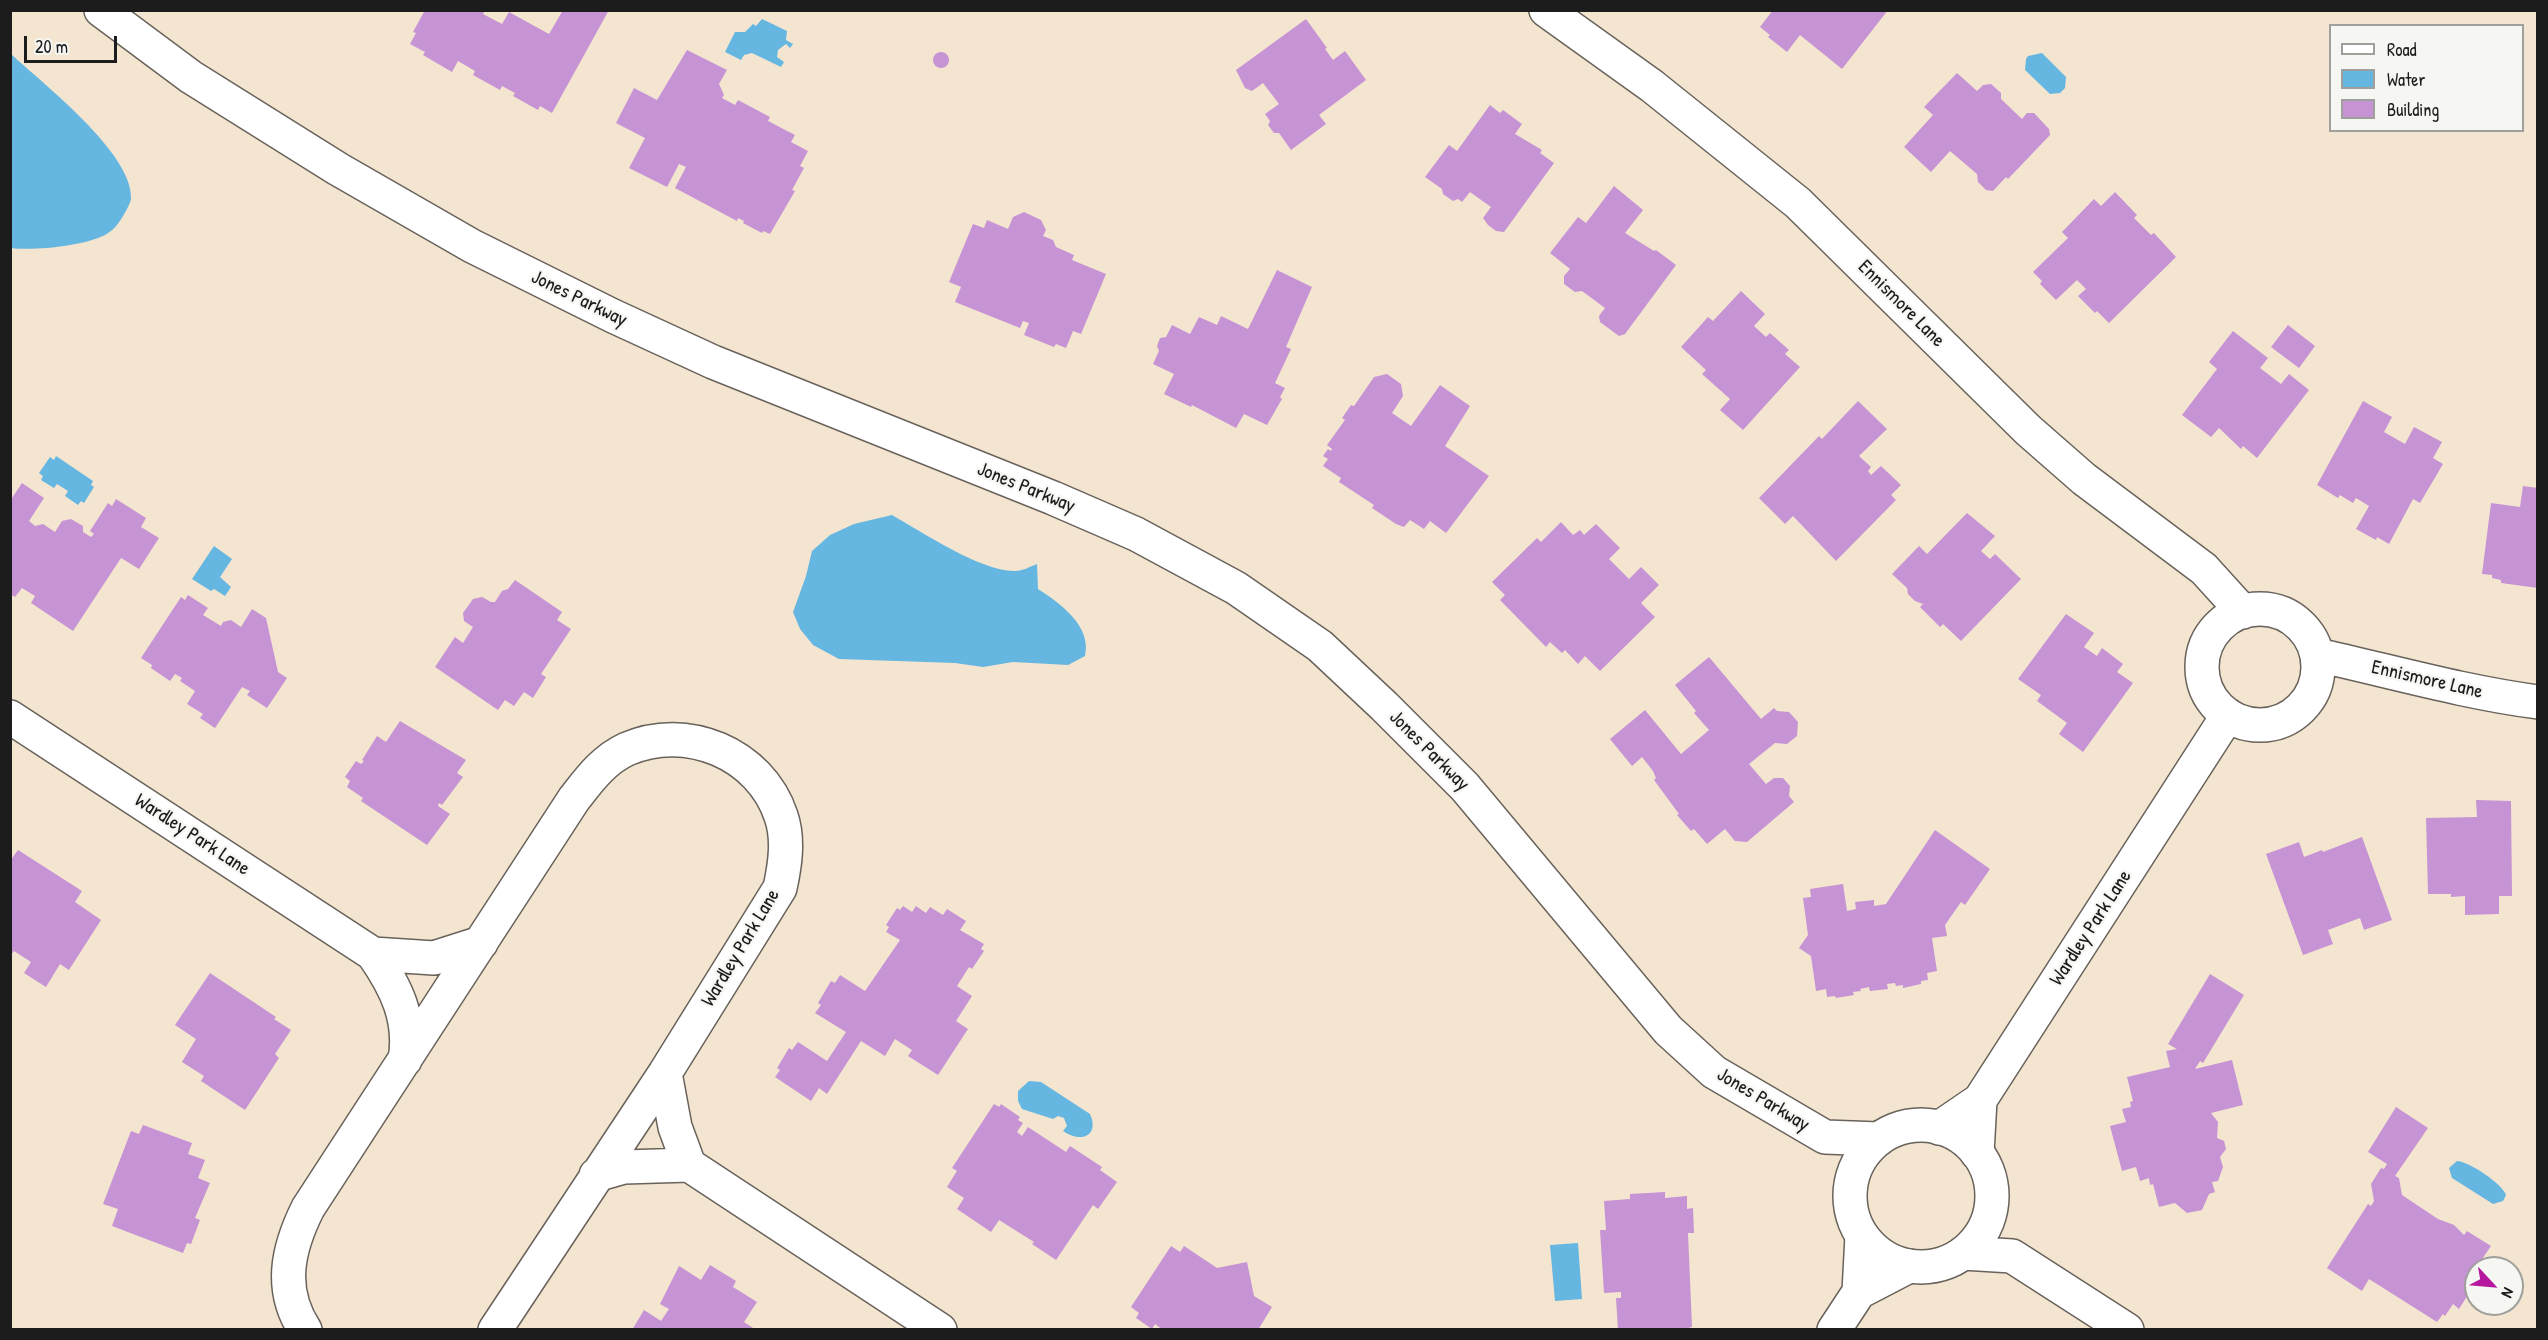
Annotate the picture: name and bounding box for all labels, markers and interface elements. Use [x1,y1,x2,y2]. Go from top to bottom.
scale bar [27,24,120,62]
legend [2329,24,2524,132]
text: 20 m [35,34,68,59]
text: Road [2387,37,2417,62]
text: Water [2387,67,2425,92]
text: Building [2387,97,2439,122]
street label: Ennismore Lane [1852,255,1950,353]
street label: Jones Parkway [527,265,631,333]
street label: Jones Parkway [973,457,1079,519]
street label: Ennismore Lane [2369,656,2485,704]
street label: Jones Parkway [1384,706,1474,796]
street label: Wardley Park Lane [130,789,254,881]
street label: Wardley Park Lane [2045,866,2137,990]
street label: Wardley Park Lane [697,885,785,1011]
street label: Jones Parkway [1712,1063,1814,1137]
north arrow [2464,1256,2524,1316]
text: N [2497,1284,2520,1302]

